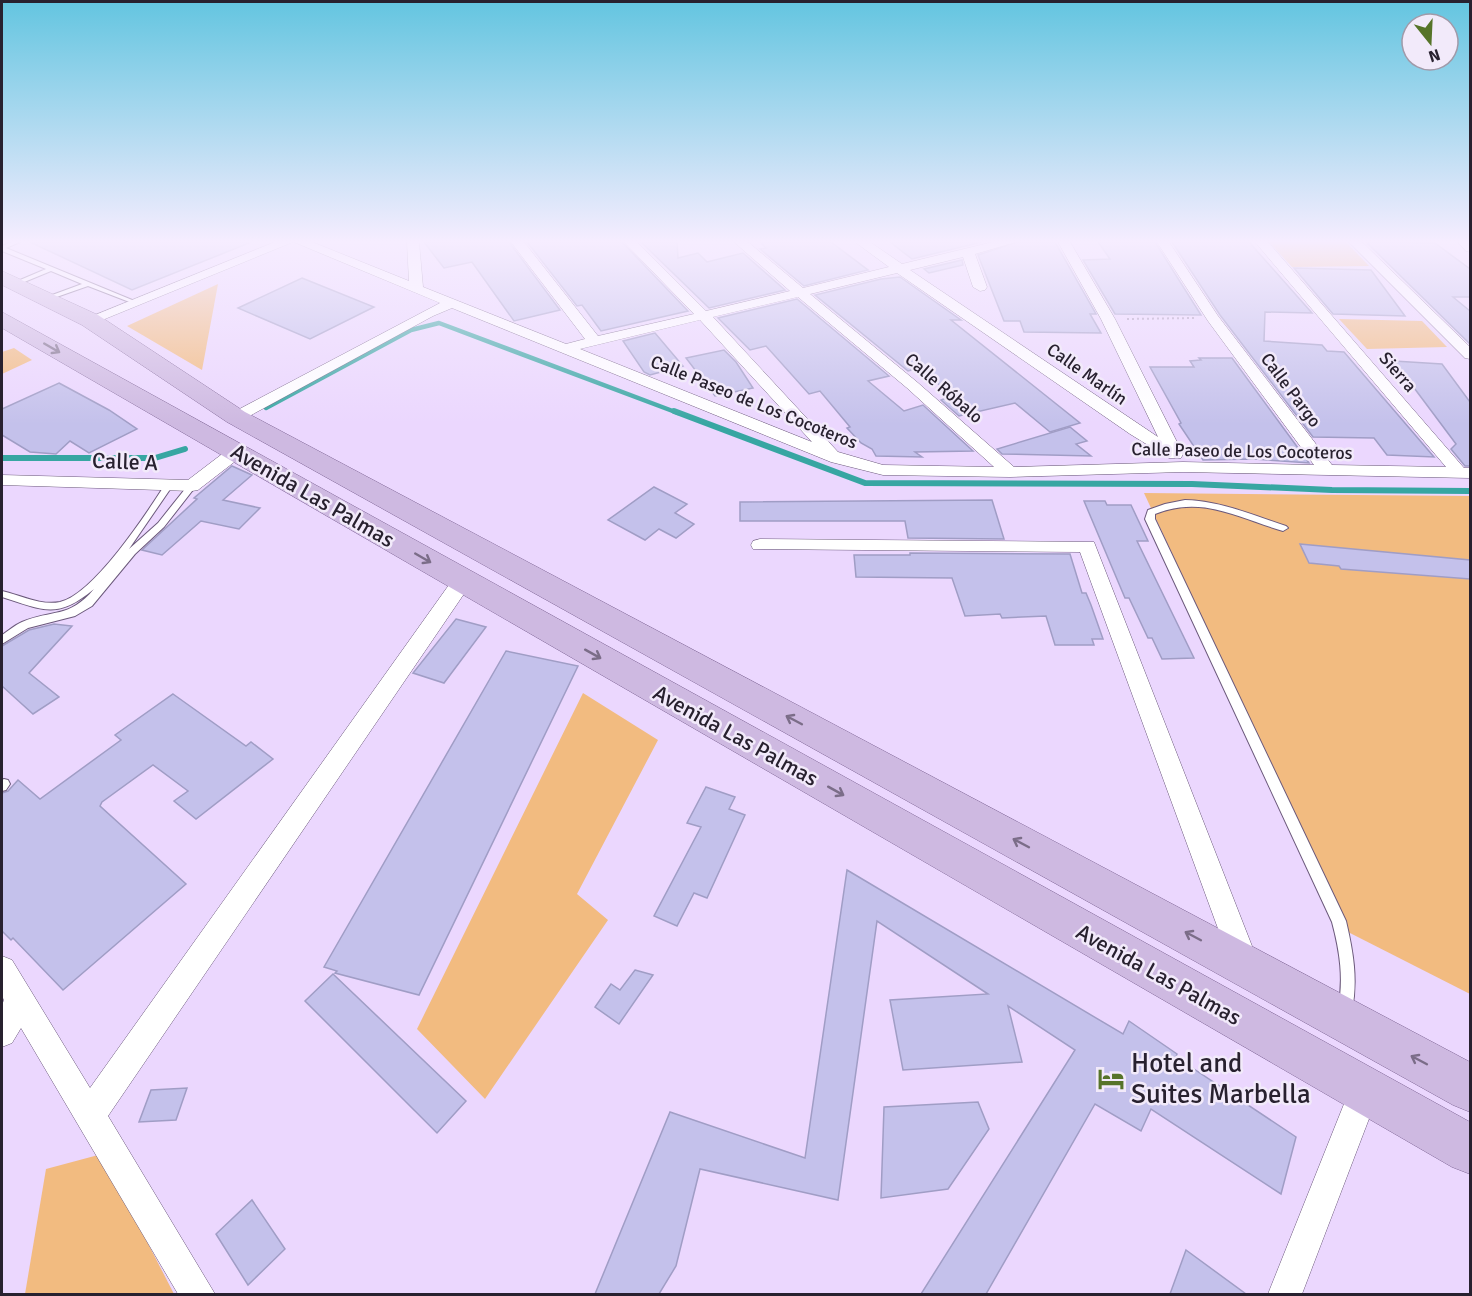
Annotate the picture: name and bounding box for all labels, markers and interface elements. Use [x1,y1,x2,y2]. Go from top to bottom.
north arrow [1400,12,1460,72]
text: N [1426,44,1443,67]
street label: Calle Marlín [1043,338,1131,410]
one-way arrow [43,343,61,354]
street label: Sierra [1375,347,1421,397]
street label: Calle Róbalo [901,348,987,428]
street label: Calle Pargo [1256,349,1326,431]
street label: Calle Paseo de Los Cocoteros [647,350,861,454]
street label: Avenida Las Palmas [226,438,399,553]
street label: Calle Paseo de Los Cocoteros [1131,438,1353,464]
street label: Calle A [92,447,159,476]
one-way arrow [414,552,431,564]
one-way arrow [584,648,601,660]
street label: Avenida Las Palmas [649,679,823,792]
one-way arrow [786,714,804,725]
one-way arrow [827,785,844,797]
one-way arrow [1013,837,1030,849]
street label: Avenida Las Palmas [1072,918,1246,1031]
one-way arrow [1184,930,1202,941]
place label: Hotel and Suites Marbella [1131,1047,1311,1111]
one-way arrow [1411,1054,1428,1066]
hotel icon: Hotel and Suites Marbella [1096,1064,1126,1094]

